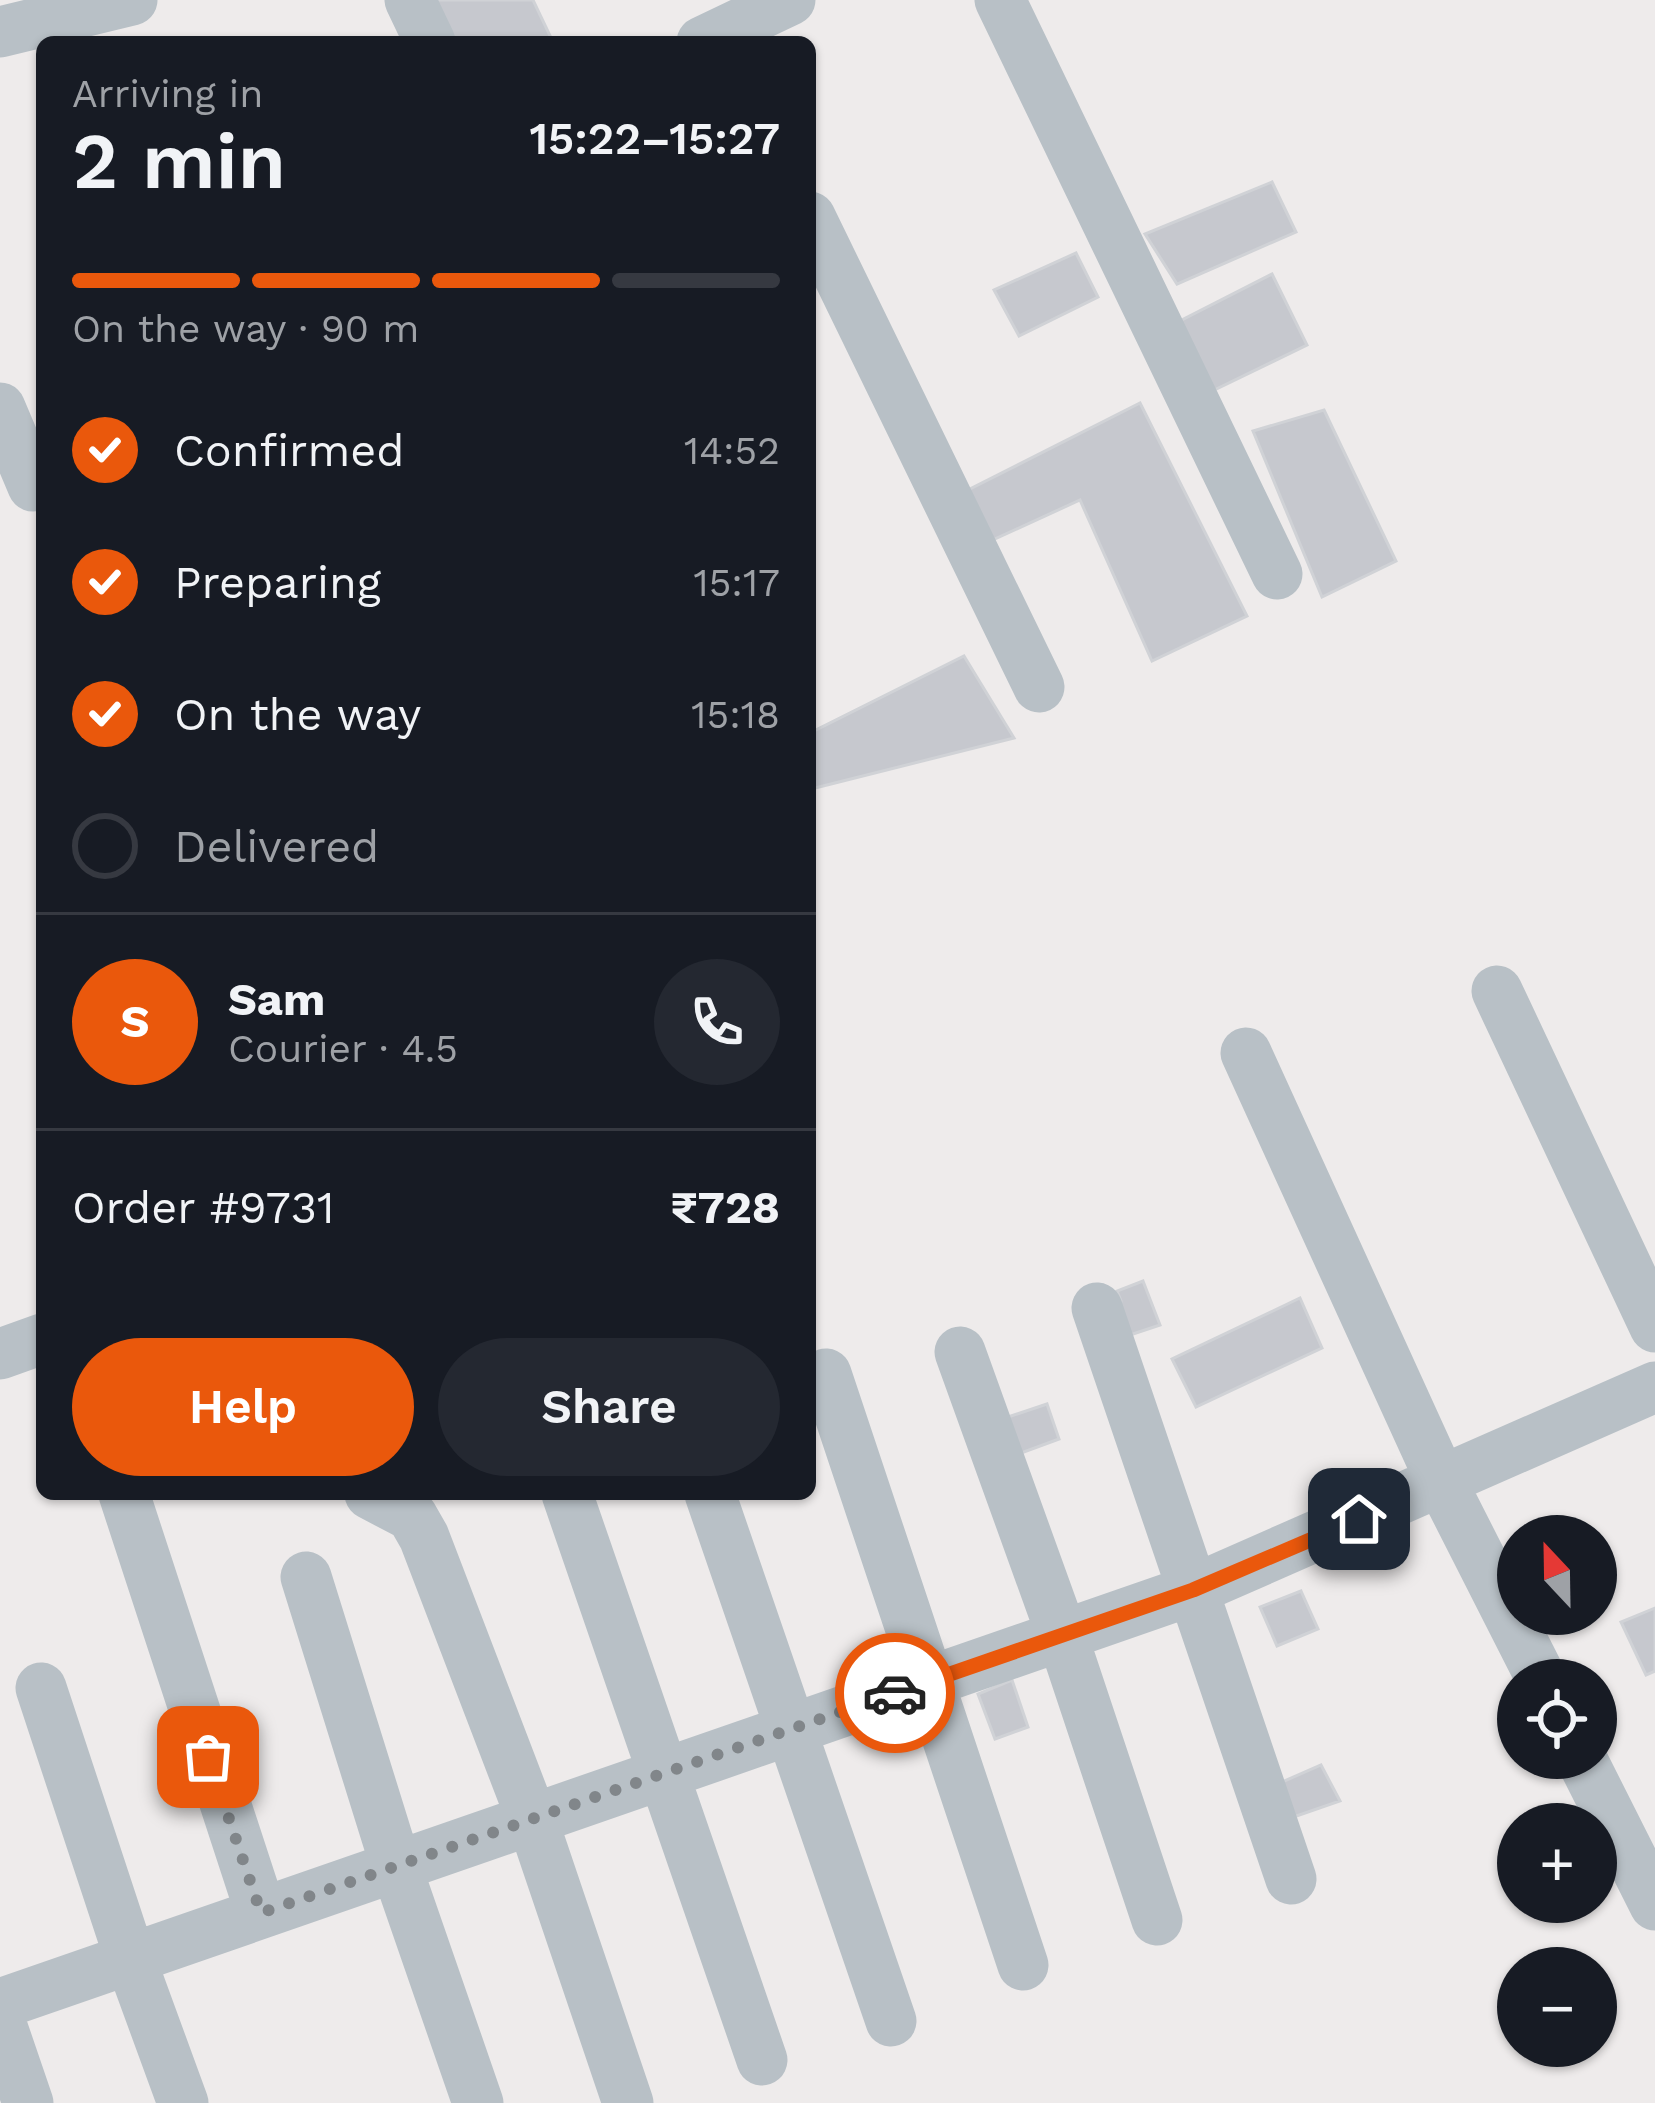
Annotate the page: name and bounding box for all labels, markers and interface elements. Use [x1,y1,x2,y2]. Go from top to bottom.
text: Arriving in [72,71,263,116]
text: 15:22–15:27 [529,112,780,165]
text: 2 min [72,115,286,207]
text: On the way · 90 m [72,306,420,351]
icon: check [72,417,138,483]
text: Confirmed [174,424,405,477]
text: 14:52 [684,428,780,473]
icon: check [72,549,138,615]
text: Preparing [174,556,381,609]
text: 15:17 [693,560,780,605]
icon: check [72,681,138,747]
text: On the way [174,688,421,741]
text: 15:18 [691,692,780,737]
text: Delivered [174,820,379,873]
button: phone [654,959,780,1085]
text: Sam [228,973,325,1026]
text: S [120,995,150,1048]
text: Courier · 4.5 [228,1026,458,1071]
text: Order #9731 [72,1181,335,1234]
text: ₹728 [671,1181,780,1234]
button: Help [72,1338,414,1476]
button: Share [438,1338,780,1476]
pin [1308,1468,1410,1570]
icon: home [1326,1486,1392,1552]
north arrow [1497,1515,1617,1635]
map controls [1497,1515,1617,2067]
courier [835,1633,955,1753]
button: locate [1497,1659,1617,1779]
icon: car [862,1660,928,1726]
pin [157,1706,259,1808]
icon: bag [175,1724,241,1790]
button: + [1497,1803,1617,1923]
button: − [1497,1947,1617,2067]

